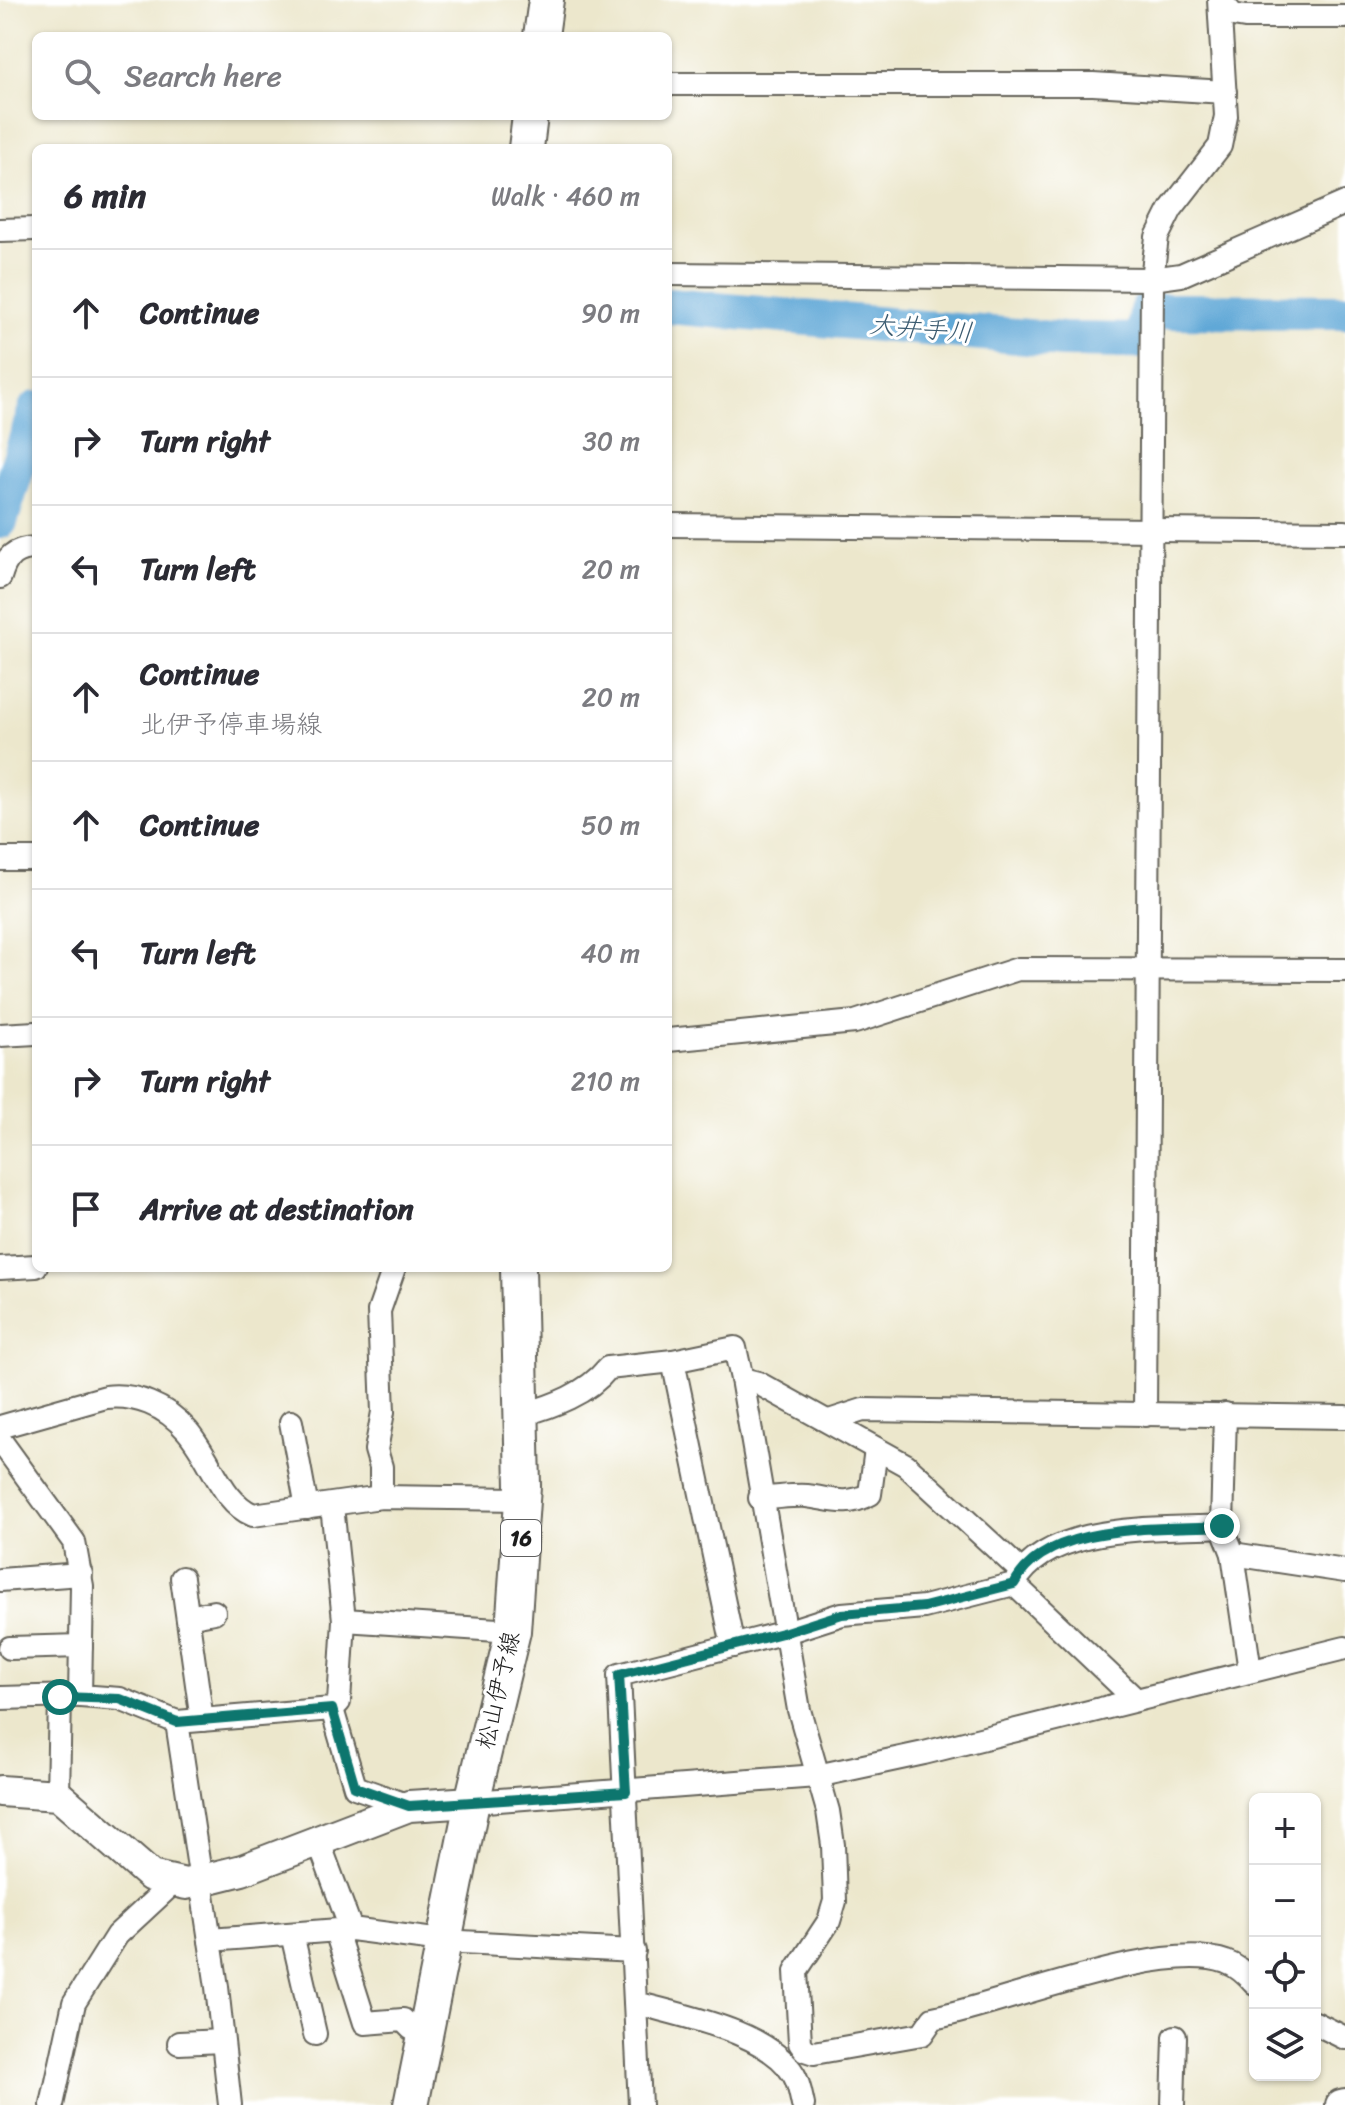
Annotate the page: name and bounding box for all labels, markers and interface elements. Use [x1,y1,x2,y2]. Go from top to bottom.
search box [32,32,672,120]
text: Search here [124,49,282,103]
icon: search [60,54,104,98]
text: 6 min [64,166,146,226]
text: Walk · 460 m [491,173,640,219]
text: Continue [140,286,259,340]
text: 90 m [581,290,640,336]
icon: ahead [64,291,108,335]
water label: 大井手川 [867,301,975,355]
text: Turn right [140,414,270,468]
text: 30 m [583,418,640,464]
icon: right [64,419,108,463]
text: Turn left [140,542,256,596]
text: 20 m [582,546,640,592]
icon: left [64,547,108,591]
text: Continue [140,647,259,701]
text: 20 m [582,674,640,720]
icon: ahead [64,675,108,719]
text: 北伊予停車場線 [140,701,322,747]
text: Continue [140,798,259,852]
text: 50 m [581,802,640,848]
icon: ahead [64,803,108,847]
text: Turn left [140,926,256,980]
text: 40 m [581,930,640,976]
icon: left [64,931,108,975]
text: Turn right [140,1054,270,1108]
text: 210 m [571,1058,640,1104]
icon: right [64,1059,108,1103]
text: Arrive at destination [140,1182,414,1236]
icon: arrive [64,1187,108,1231]
route end [1204,1508,1240,1544]
road number: 16 [501,1520,541,1556]
street label: 松山伊予線 [464,1627,532,1753]
route start [42,1679,78,1715]
map controls [1249,1793,1321,2081]
button: + [1249,1793,1321,1865]
button: − [1249,1865,1321,1937]
button: locate [1249,1937,1321,2009]
button: layers [1249,2009,1321,2081]

